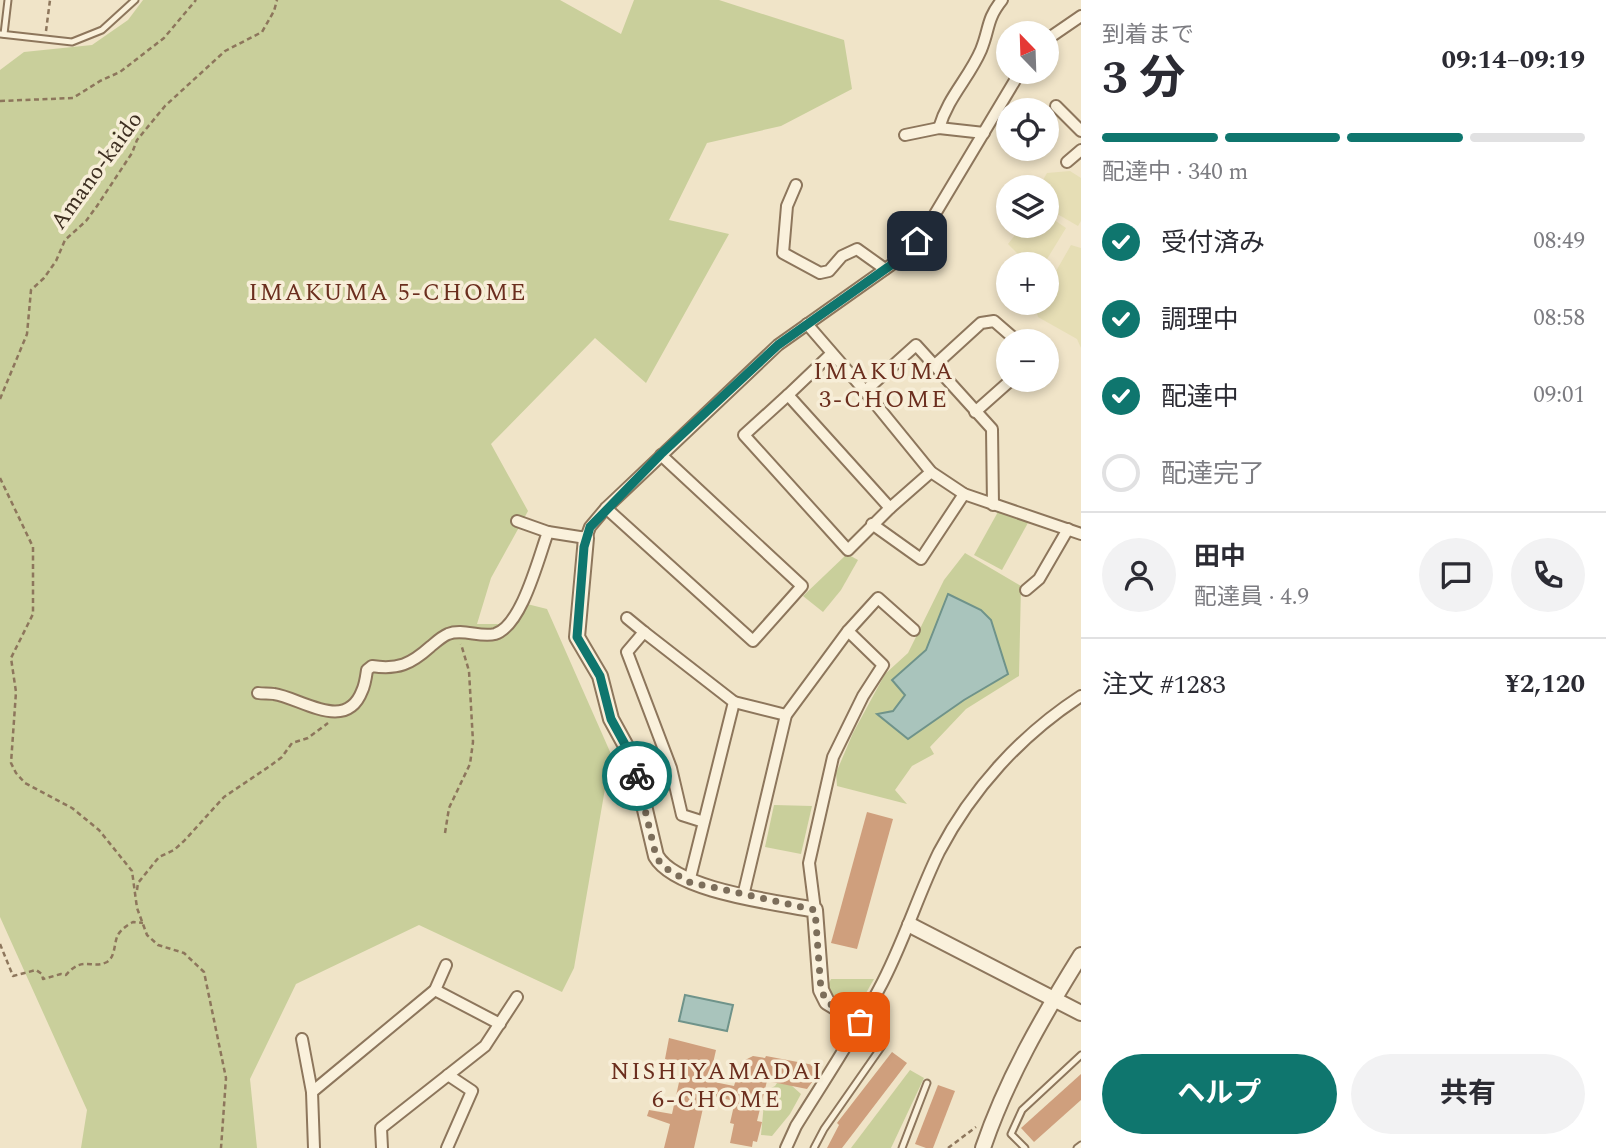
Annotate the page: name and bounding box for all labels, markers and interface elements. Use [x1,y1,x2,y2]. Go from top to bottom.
text: 到着まで [1102,18,1194,53]
north arrow [996,21,1059,84]
map controls [996,21,1059,392]
text: 09:14–09:19 [1441,40,1585,80]
text: 3 分 [1102,44,1185,114]
button: locate [996,98,1059,161]
street label: Amano-kaido [42,104,152,238]
text: 配達中 · 340 m [1102,155,1248,190]
button: layers [996,175,1059,238]
pin [887,211,947,271]
icon: home [898,222,936,260]
icon: check [1102,223,1140,261]
text: 受付済み [1161,223,1265,263]
text: 08:49 [1533,224,1585,259]
button: + [996,252,1059,315]
district label: IMAKUMA 5-CHOME [248,275,528,311]
icon: check [1102,300,1140,338]
text: 調理中 [1161,300,1239,340]
text: 08:58 [1533,301,1585,336]
button: − [996,329,1059,392]
district label: IMAKUMA 3-CHOME [813,354,955,418]
icon: check [1102,377,1140,415]
text: 配達中 [1161,377,1239,417]
text: 09:01 [1533,378,1585,413]
text: 配達完了 [1161,454,1265,494]
text: 田中 [1194,537,1246,577]
button: person [1102,538,1176,612]
button: chat [1419,538,1493,612]
button: phone [1511,538,1585,612]
text: 配達員 · 4.9 [1194,580,1309,615]
text: ¥2,120 [1505,664,1585,704]
text: 注文 #1283 [1102,665,1226,705]
courier [602,741,672,811]
icon: bike [618,757,656,795]
pin [830,992,890,1052]
icon: bag [841,1003,879,1041]
district label: NISHIYAMADAI 6-CHOME [610,1054,824,1118]
button: ヘルプ [1102,1054,1337,1134]
button: 共有 [1351,1054,1585,1134]

